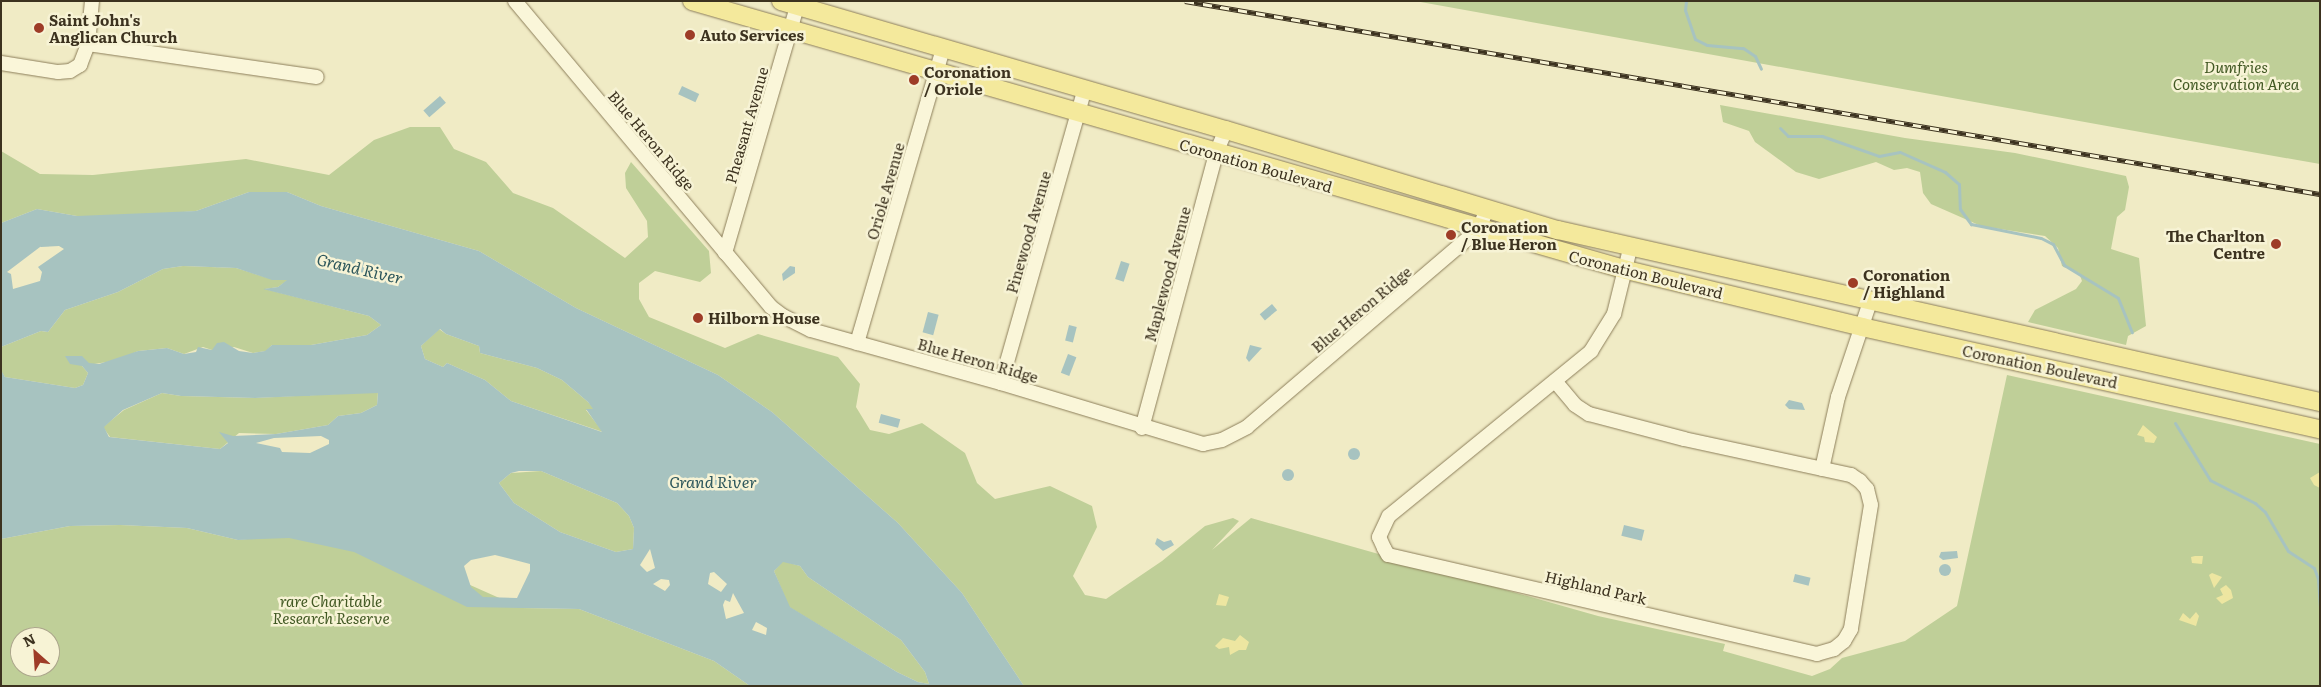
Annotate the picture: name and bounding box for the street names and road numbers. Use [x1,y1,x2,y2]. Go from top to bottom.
street label: Pheasant Avenue [721,65,771,185]
street label: Blue Heron Ridge [605,87,699,193]
street label: Coronation Boulevard [1177,135,1335,195]
street label: Oriole Avenue [863,140,907,242]
street label: Pinewood Avenue [1002,169,1054,295]
street label: Maplewood Avenue [1140,204,1194,344]
street label: Coronation Boulevard [1567,246,1725,302]
street label: Blue Heron Ridge [1308,262,1414,356]
street label: Blue Heron Ridge [916,334,1040,386]
street label: Coronation Boulevard [1961,341,2119,391]
street label: Highland Park [1544,567,1648,607]

